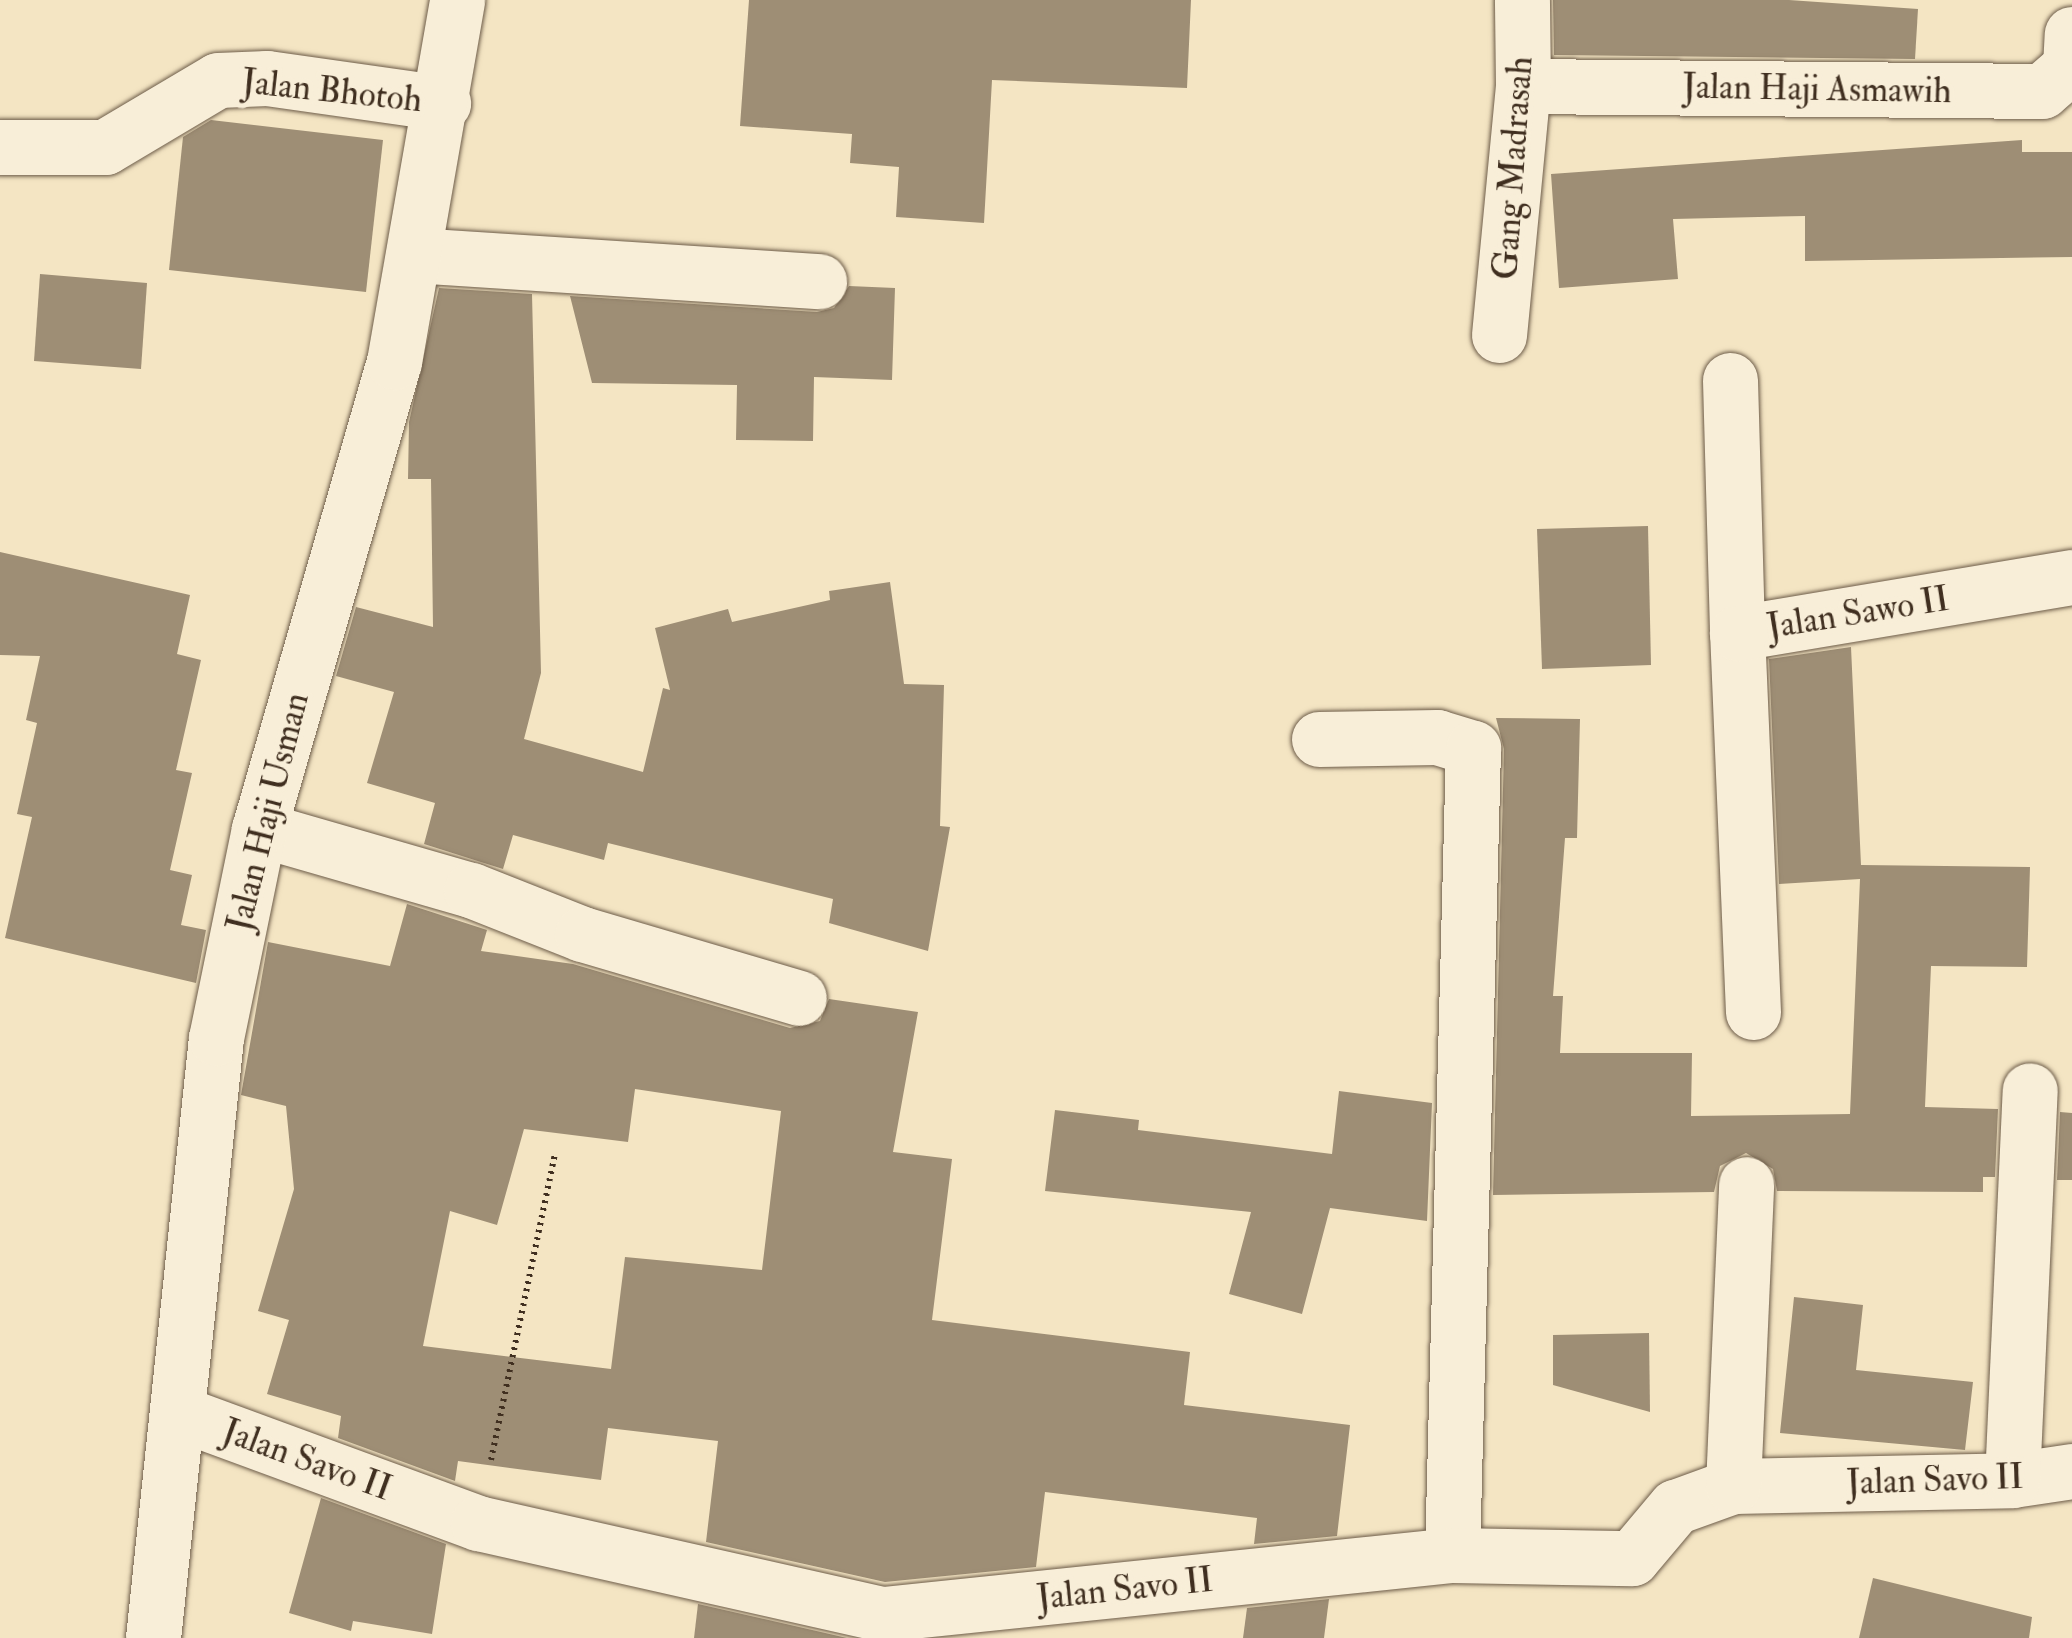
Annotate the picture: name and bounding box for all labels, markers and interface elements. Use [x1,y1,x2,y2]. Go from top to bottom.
street label: Gang Madrasah [1484,55,1542,281]
street label: Jalan Bhotoh [240,61,424,121]
street label: Jalan Haji Asmawih [1682,66,1952,112]
street label: Jalan Sawo II [1764,578,1952,648]
street label: Jalan Haji Usman [218,688,318,936]
street label: Jalan Savo II [217,1410,397,1510]
street label: Jalan Savo II [1846,1456,2024,1504]
street label: Jalan Savo II [1035,1559,1215,1619]

